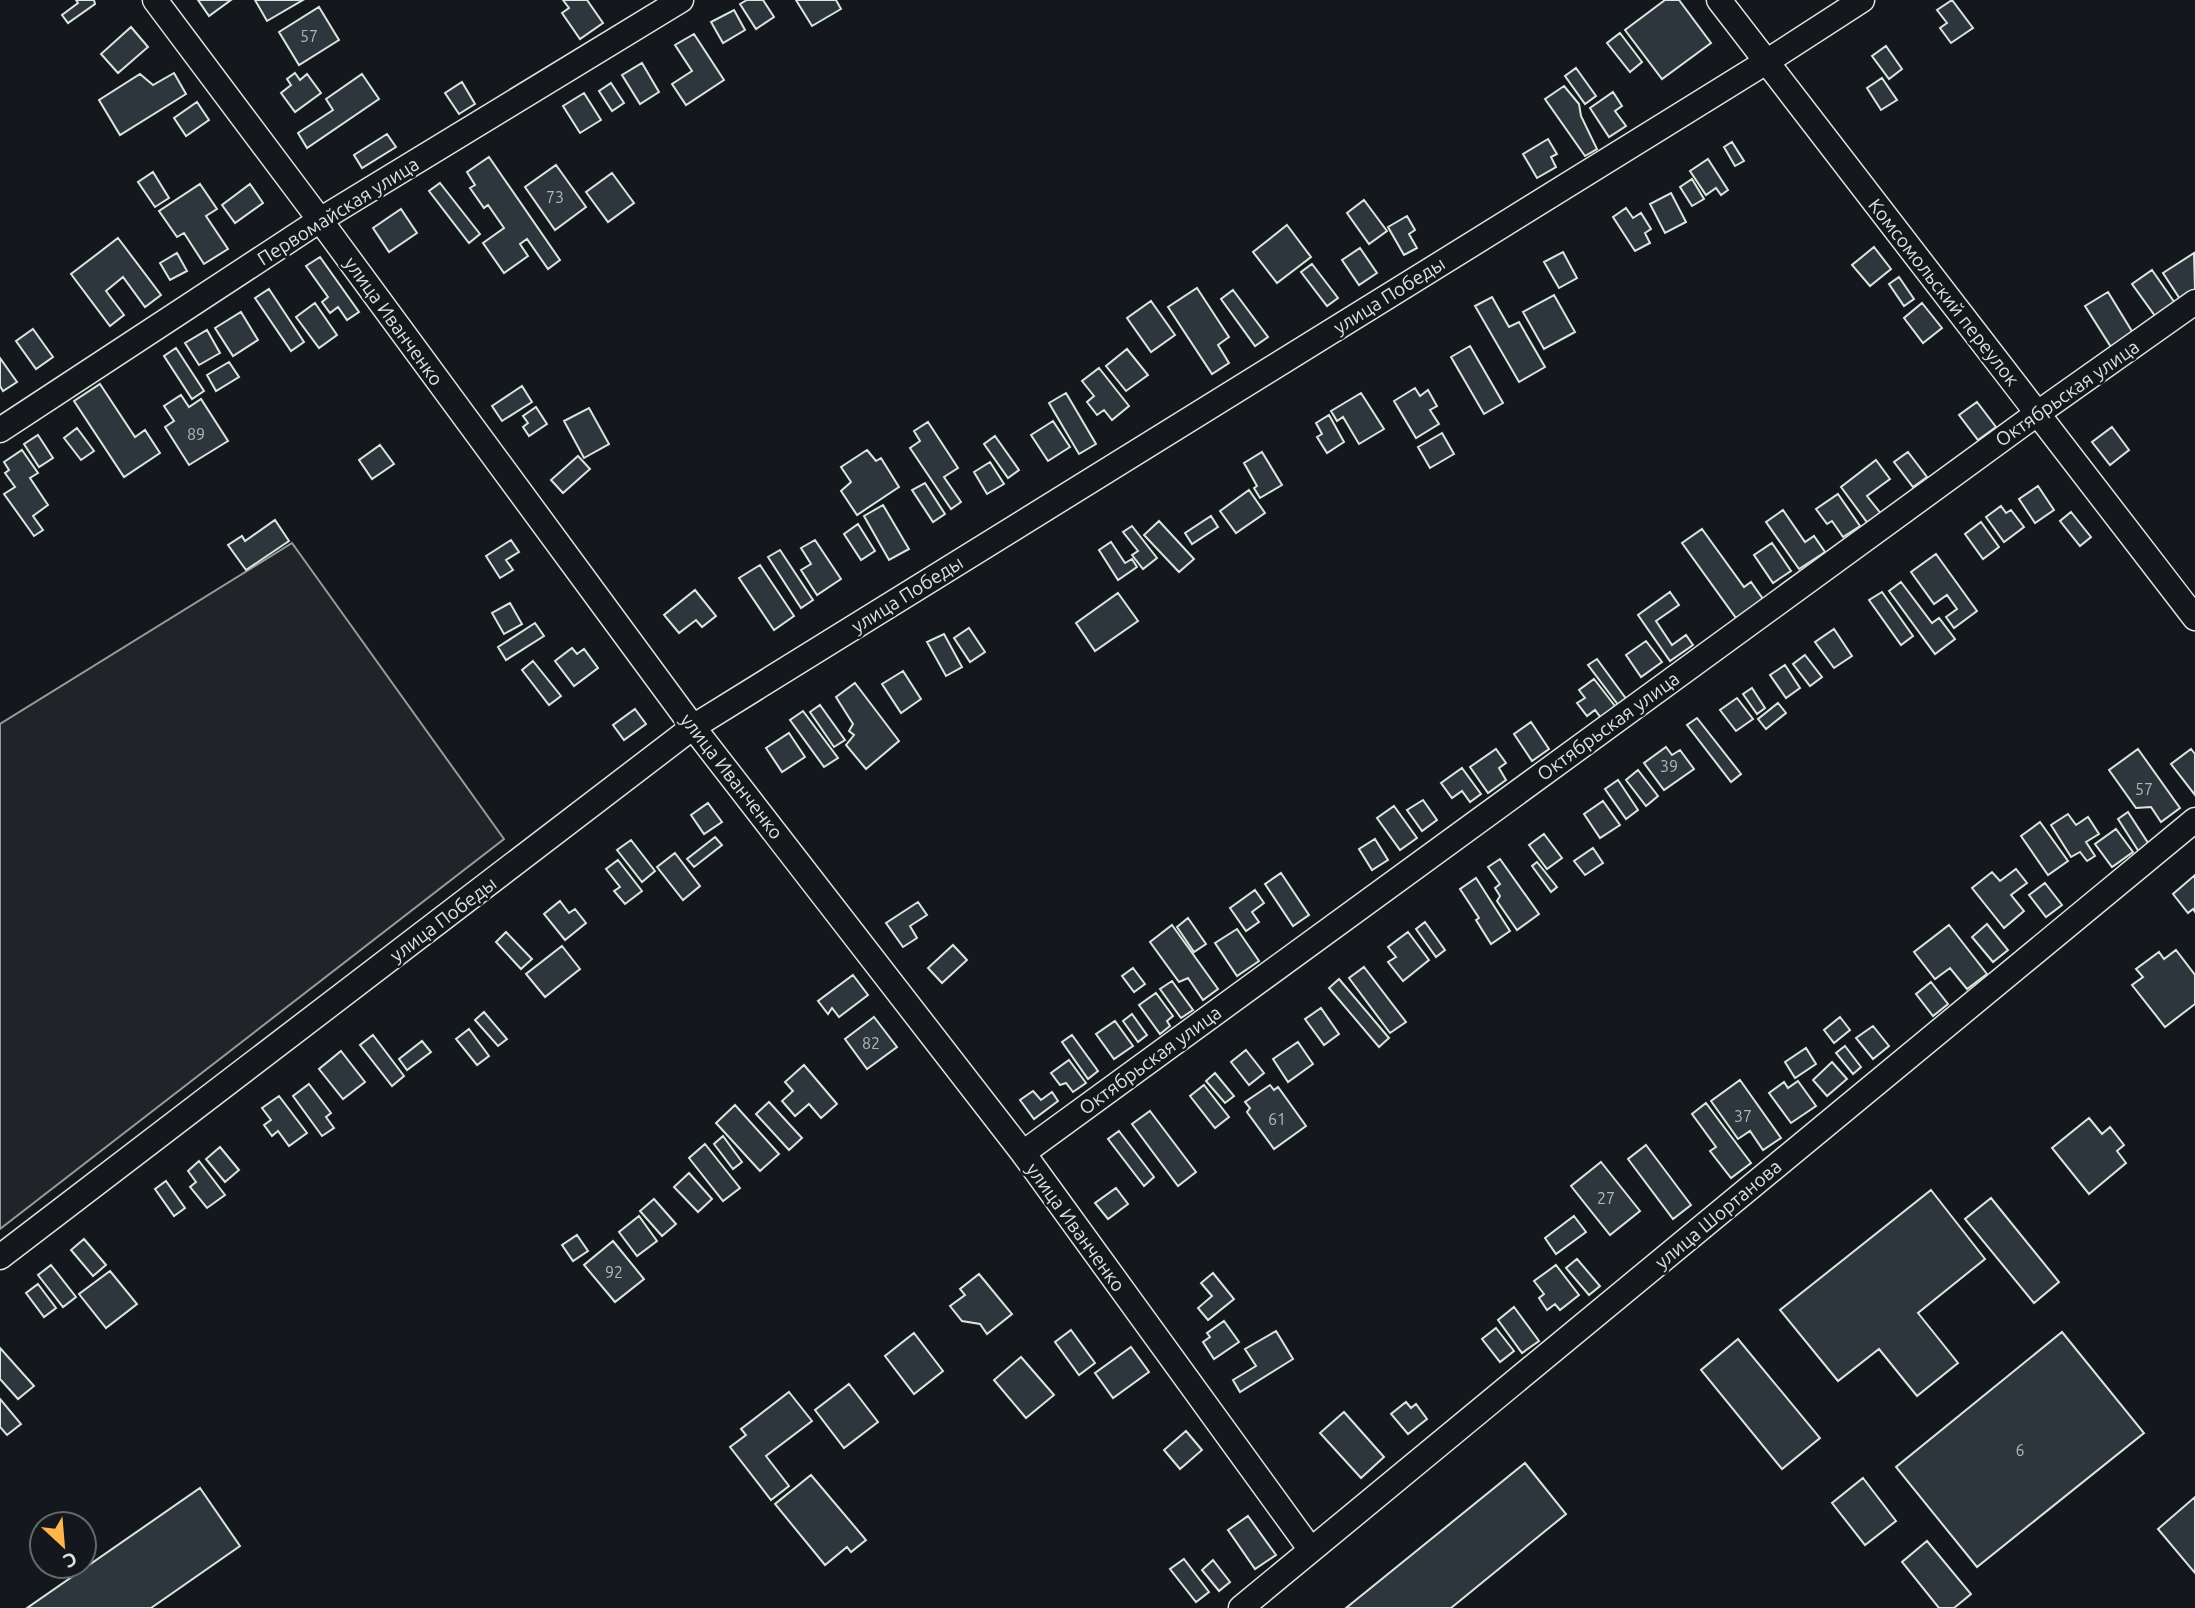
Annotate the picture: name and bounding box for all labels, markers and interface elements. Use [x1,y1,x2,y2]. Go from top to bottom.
house number: 57 [300,27,318,45]
street label: Первомайская улица [253,152,423,270]
house number: 73 [546,188,564,206]
street label: Комсомольский переулок [1864,194,2024,390]
street label: улица Победы [1329,252,1449,338]
street label: улица Иванченко [340,253,448,389]
street label: Октябрьская улица [1991,335,2143,451]
house number: 89 [187,425,205,443]
street label: улица Победы [847,551,967,637]
street label: Октябрьская улица [1533,667,1683,785]
street label: улица Иванченко [676,709,788,843]
house number: 39 [1660,757,1678,775]
house number: 57 [2135,780,2153,798]
street label: улица Победы [385,872,501,966]
street label: Октябрьская улица [1075,1001,1225,1119]
house number: 82 [862,1034,880,1052]
house number: 37 [1734,1107,1752,1125]
house number: 61 [1268,1110,1286,1128]
street label: улица Шортанова [1651,1155,1785,1273]
street label: улица Иванченко [1022,1159,1130,1295]
house number: 27 [1597,1189,1615,1207]
house number: 92 [605,1263,623,1281]
house number: 6 [2015,1441,2025,1459]
north arrow [28,1510,98,1580]
text: С [60,1548,81,1573]

